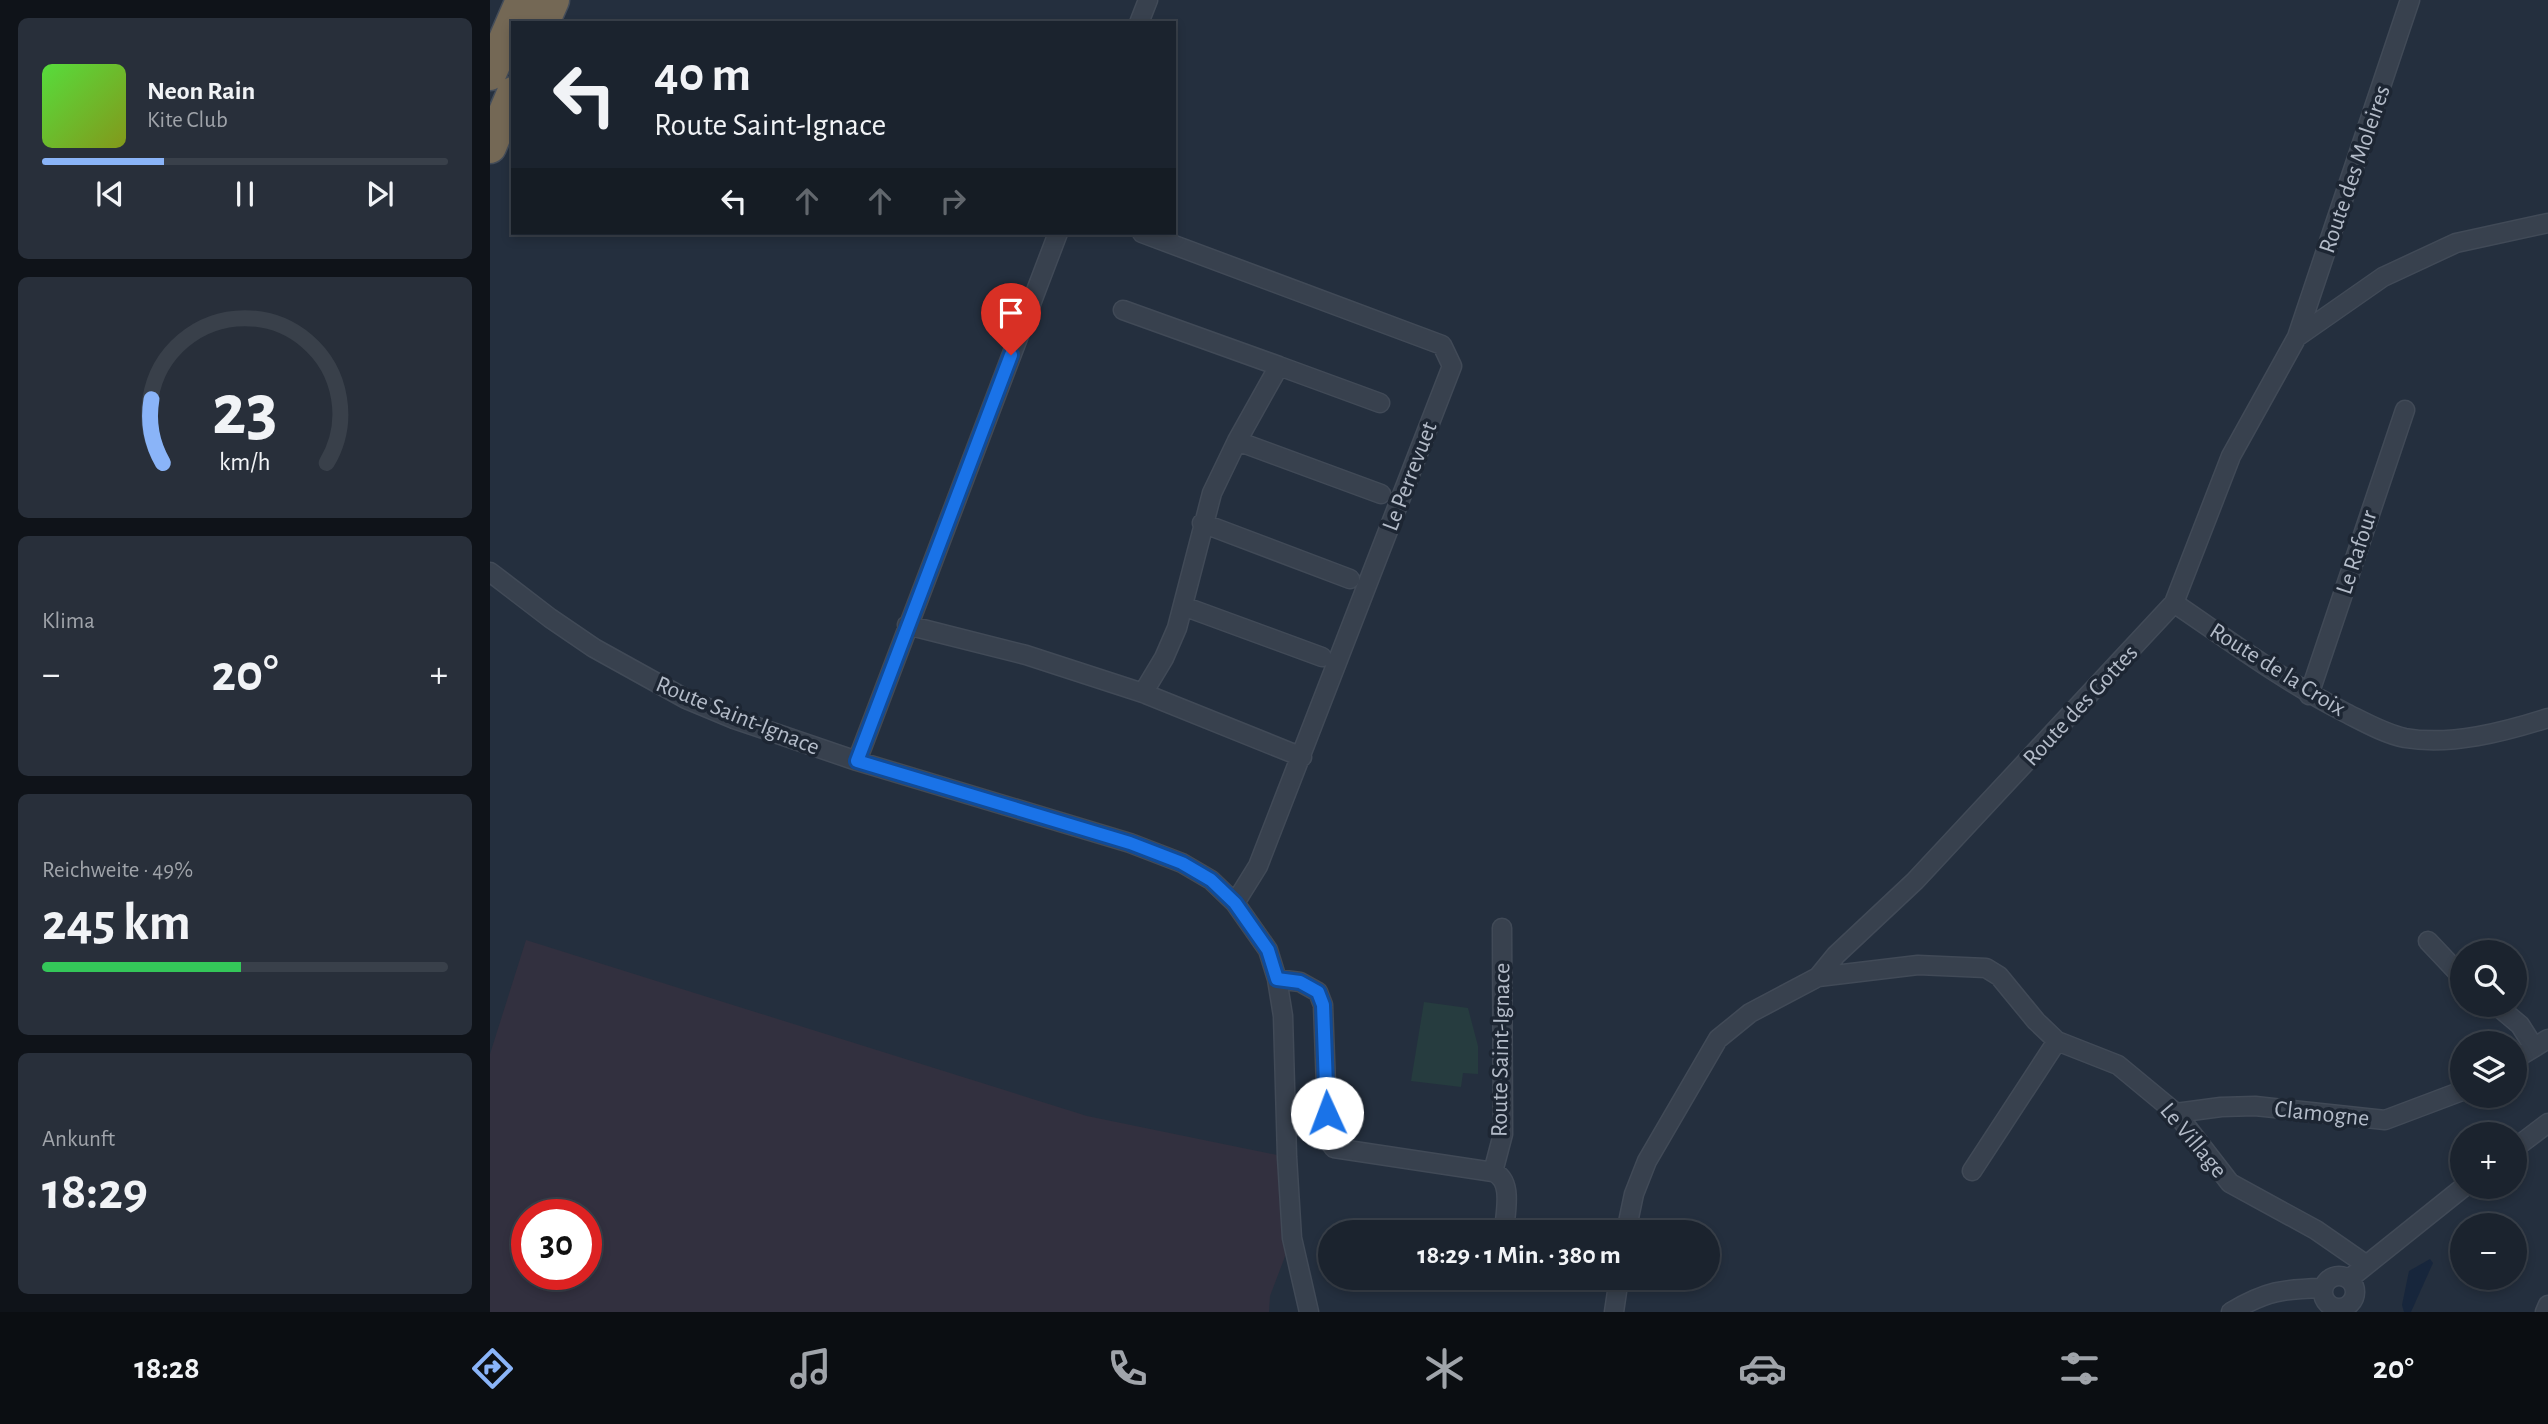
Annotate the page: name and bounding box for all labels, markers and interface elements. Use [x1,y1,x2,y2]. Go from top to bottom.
icon: left [539,49,630,140]
text: 40 m [654,51,751,100]
text: Neon Rain [147,78,255,104]
street label: Route des Moleires [2315,82,2395,256]
text: Kite Club [147,109,228,132]
text: Route Saint-Ignace [654,109,886,141]
icon: previous [91,175,129,213]
icon: pause [226,175,264,213]
icon: next [361,175,399,213]
icon: left [715,182,753,220]
icon: ahead [788,182,826,220]
icon: ahead [861,182,899,220]
icon: right [934,182,972,220]
pin [981,283,1041,355]
icon: arrive [992,294,1030,332]
text: 23 [212,376,278,449]
street label: Le Perrevuet [1378,418,1442,534]
text: km/h [219,450,271,475]
street label: Le Rafour [2332,507,2382,597]
text: Klima [42,610,95,633]
street label: Route de la Croix [2205,619,2350,721]
street label: Route des Gottes [2019,641,2143,771]
text: 20° [212,648,278,700]
text: − [42,656,60,694]
text: + [430,656,448,694]
street label: Route Saint-Ignace [652,672,823,760]
text: Reichweite · 49% [42,859,193,882]
text: 245 km [42,897,191,949]
map controls [2450,940,2527,1290]
button: search [2450,940,2527,1017]
street label: Route Saint-Ignace [1487,963,1515,1137]
button: layers [2450,1031,2527,1108]
position arrow [1290,1076,1364,1150]
street label: Clamogne [2273,1097,2371,1131]
street label: Le Village [2155,1099,2231,1183]
button: + [2450,1122,2527,1199]
text: Ankunft [42,1128,115,1151]
text: 18:29 [42,1166,148,1218]
speed limit sign: 30 [511,1199,602,1290]
button: − [2450,1213,2527,1290]
text: 18:29 · 1 Min. · 380 m [1417,1242,1621,1268]
icon: directions [468,1344,517,1393]
icon: music [786,1344,835,1393]
icon: phone [1103,1344,1152,1393]
icon: climate [1420,1344,1469,1393]
icon: car [1738,1344,1787,1393]
icon: filters [2055,1344,2104,1393]
text: 18:28 [134,1352,200,1384]
text: 20° [2373,1352,2414,1384]

